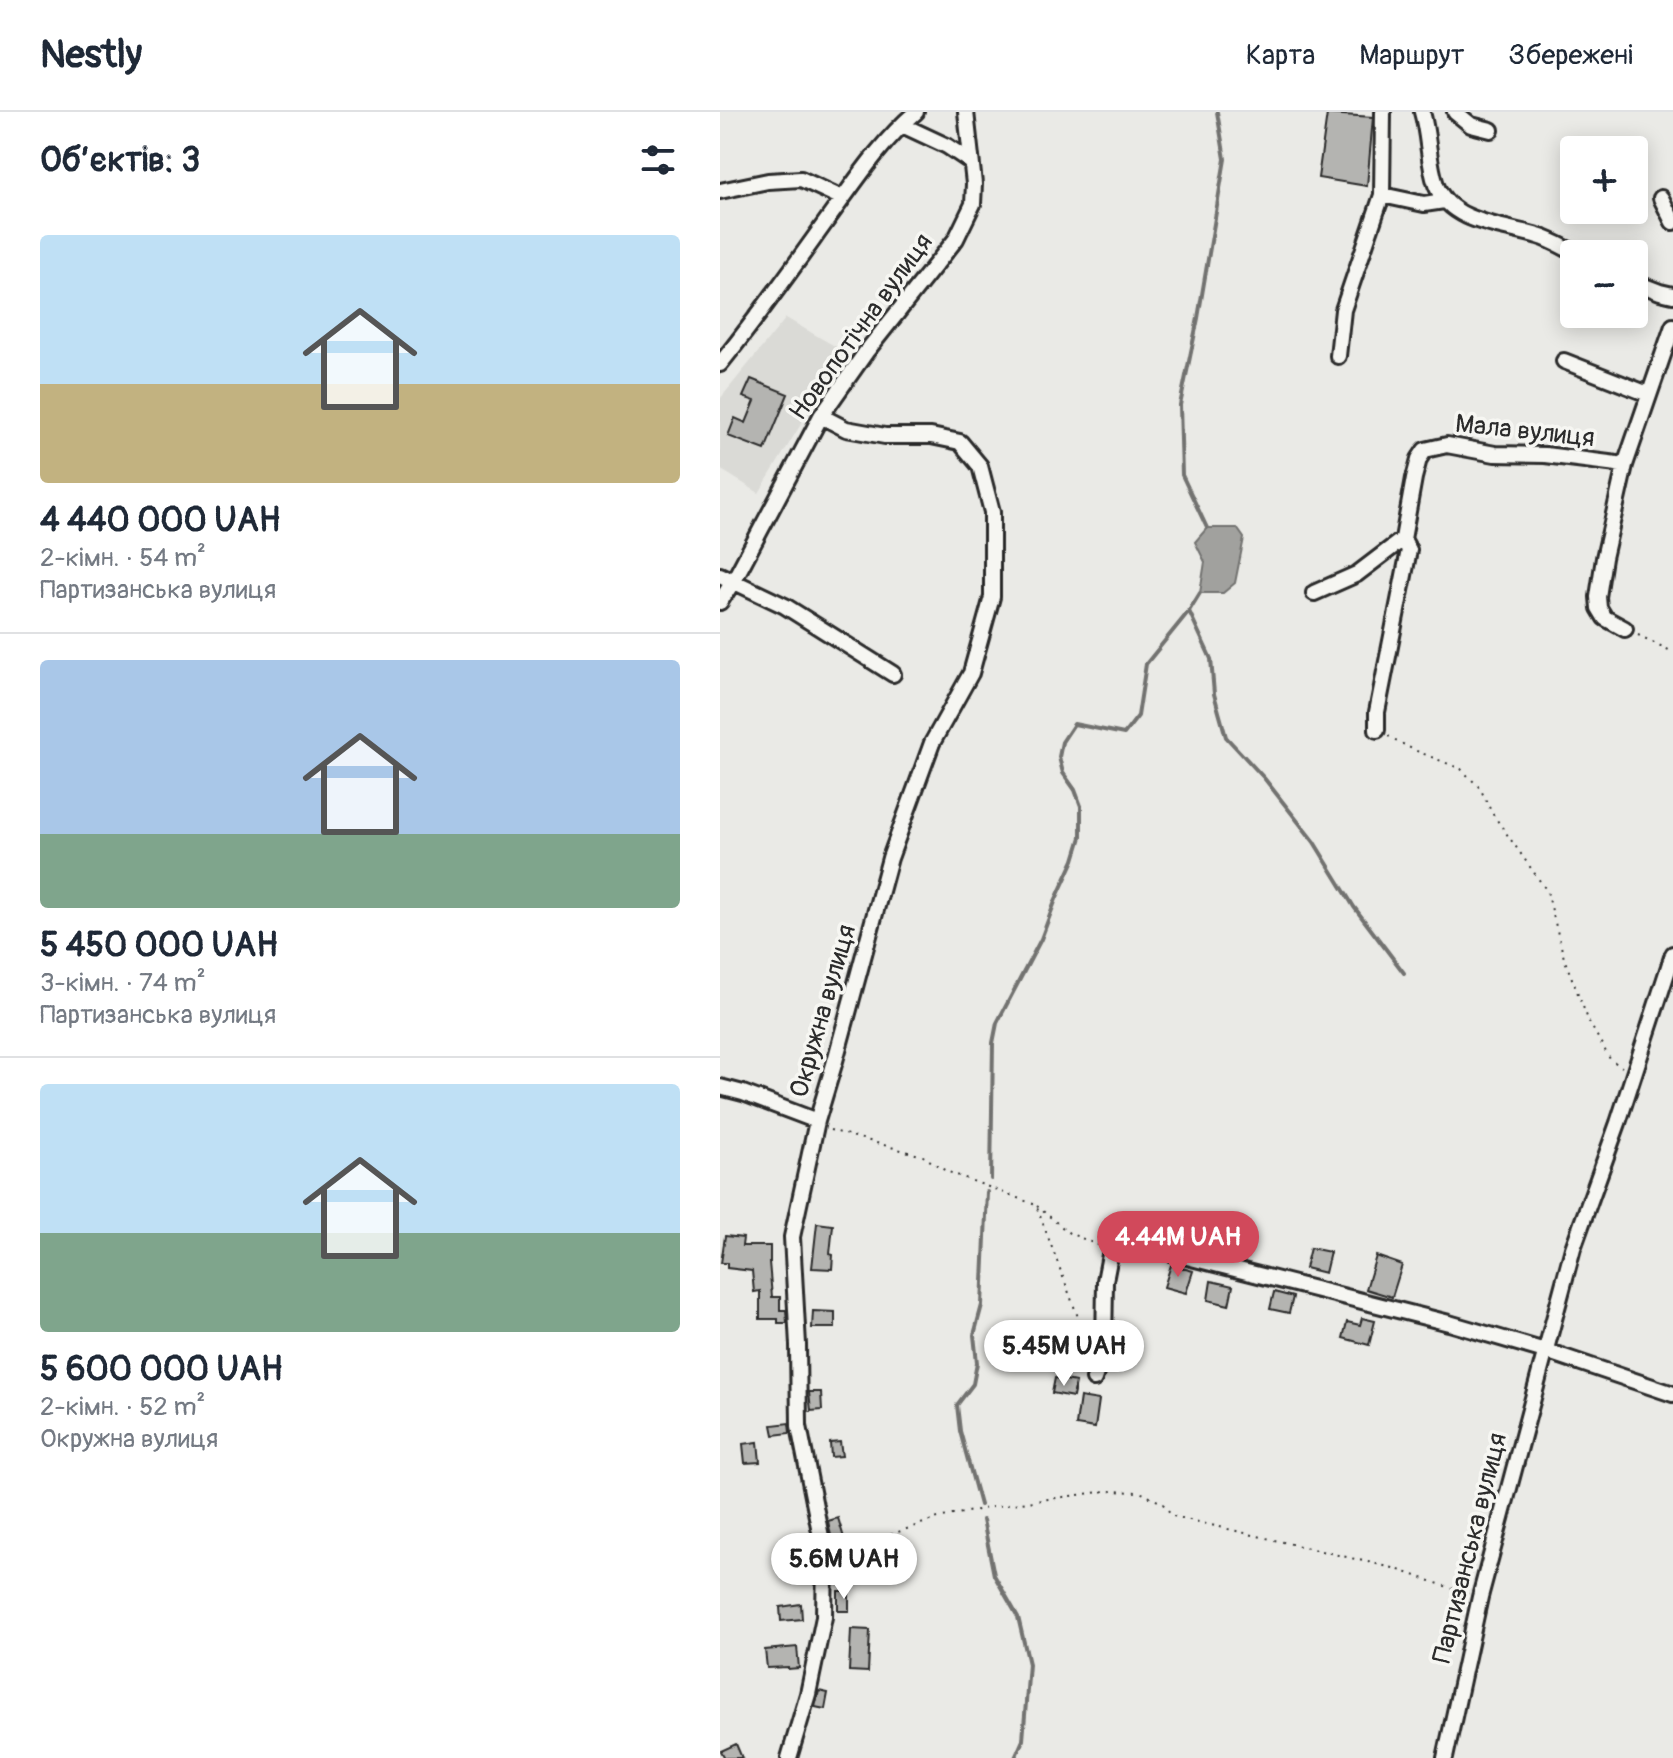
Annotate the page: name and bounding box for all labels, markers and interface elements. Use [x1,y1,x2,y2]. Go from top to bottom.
text: Nestly [40,31,142,79]
text: Карта [1246,38,1315,73]
text: Маршрут [1359,38,1465,73]
text: Збережені [1509,38,1633,73]
map controls [1560,136,1648,328]
button: + [1560,136,1648,224]
icon: filters [636,138,680,182]
text: Об’єктів: 3 [40,139,200,182]
street label: Новопотічна вулиця [782,227,940,427]
button: − [1560,240,1648,328]
icon: home [288,287,432,431]
street label: Мала вулиця [1454,408,1596,454]
text: 4 440 000 UAH [40,499,280,542]
text: 2-кімн. · 54 m² [40,542,206,574]
text: Партизанська вулиця [40,574,276,606]
icon: home [288,712,432,856]
street label: Окружна вулиця [783,921,863,1101]
text: 5 450 000 UAH [40,924,278,967]
text: 3-кімн. · 74 m² [40,967,206,999]
text: Партизанська вулиця [40,999,276,1031]
icon: home [288,1136,432,1280]
pin: 4.44M UAH [1086,1211,1270,1279]
text: 4.44M UAH [1115,1221,1241,1253]
pin: 5.45M UAH [972,1320,1156,1388]
text: 5.45M UAH [1002,1330,1126,1362]
text: 5 600 000 UAH [40,1348,283,1391]
text: 2-кімн. · 52 m² [40,1391,205,1423]
text: Окружна вулиця [40,1423,218,1455]
street label: Партизанська вулиця [1426,1430,1514,1666]
pin: 5.6M UAH [761,1533,927,1601]
text: 5.6M UAH [789,1543,899,1575]

